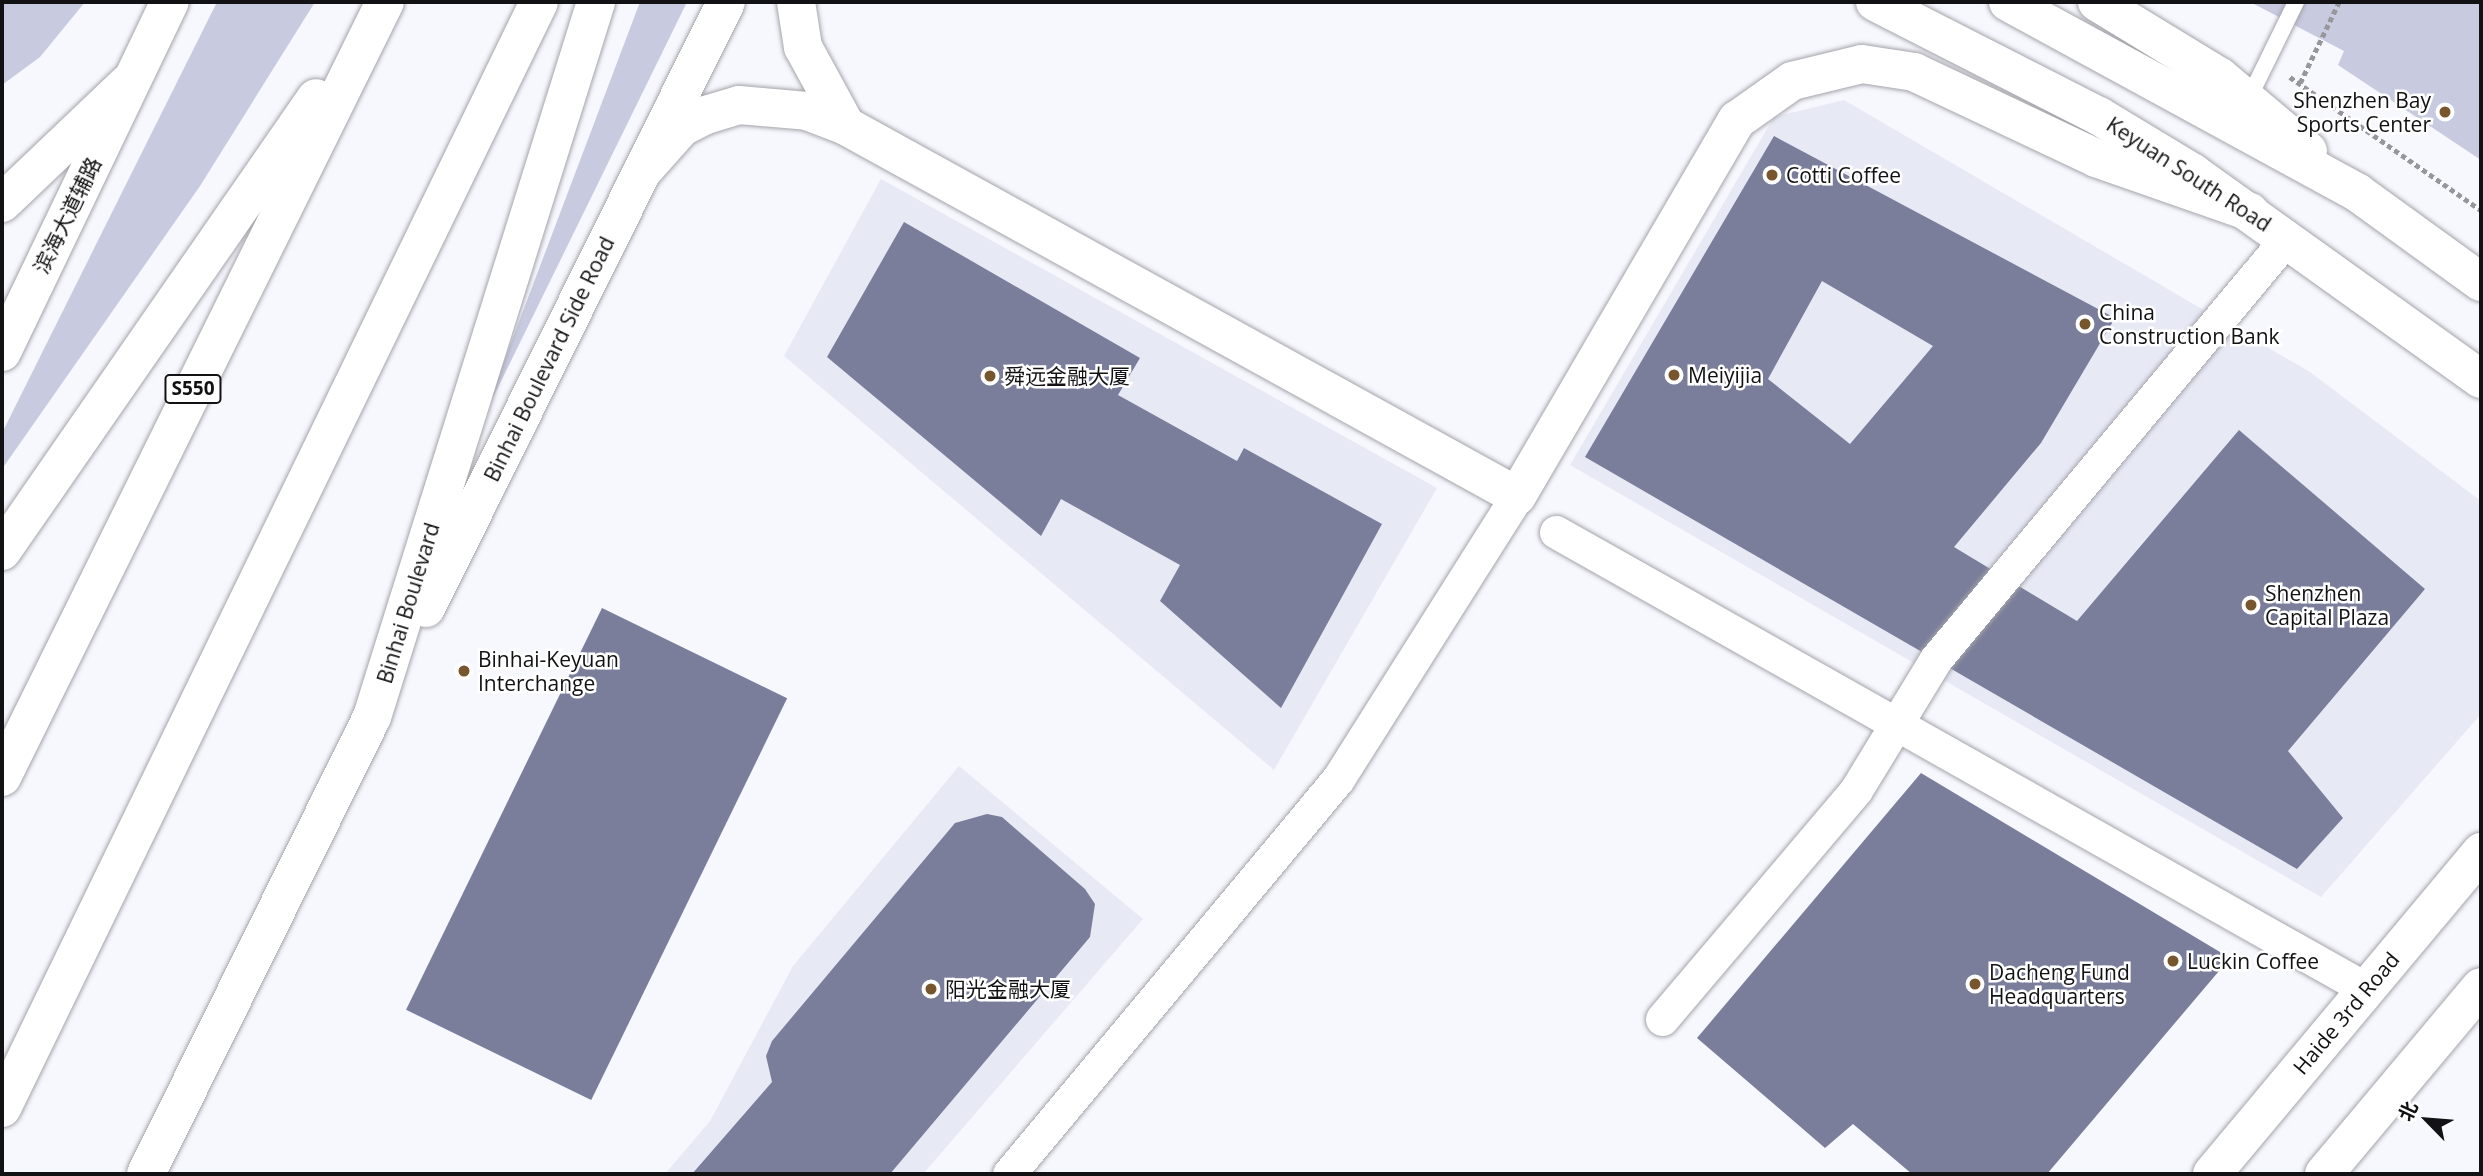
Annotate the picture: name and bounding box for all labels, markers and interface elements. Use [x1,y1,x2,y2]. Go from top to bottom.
place label: Shenzhen Bay Sports Center [2293,87,2431,137]
marker: Shenzhen Bay Sports Center [2437,104,2453,120]
street label: Keyuan South Road [2102,111,2276,237]
street label: 滨海大道辅路 [28,153,106,277]
place label: Cotti Coffee [1786,162,1901,188]
marker: Cotti Coffee [1764,167,1780,183]
street label: Binhai Boulevard Side Road [479,232,619,486]
place label: China Construction Bank [2099,299,2280,349]
marker: China Construction Bank [2077,316,2093,332]
place label: Meiyijia [1688,362,1762,388]
place label: 舜远金融大厦 [1004,363,1130,389]
marker: Meiyijia [1666,367,1682,383]
marker: 舜远金融大厦 [982,368,998,384]
road number: S550 [163,374,223,404]
street label: Binhai Boulevard [372,520,444,686]
place label: Shenzhen Capital Plaza [2265,580,2389,630]
marker: Shenzhen Capital Plaza [2243,597,2259,613]
place label: Binhai-Keyuan Interchange [478,646,619,696]
marker: Binhai-Keyuan Interchange [456,663,472,679]
street label: Haide 3rd Road [2288,947,2404,1079]
place label: Luckin Coffee [2187,948,2319,974]
marker: Luckin Coffee [2165,953,2181,969]
place label: Dacheng Fund Headquarters [1989,959,2130,1009]
place label: 阳光金融大厦 [945,976,1071,1002]
marker: Dacheng Fund Headquarters [1967,976,1983,992]
marker: 阳光金融大厦 [923,981,939,997]
north arrow [2392,1085,2462,1155]
text: 北 [2392,1097,2424,1125]

